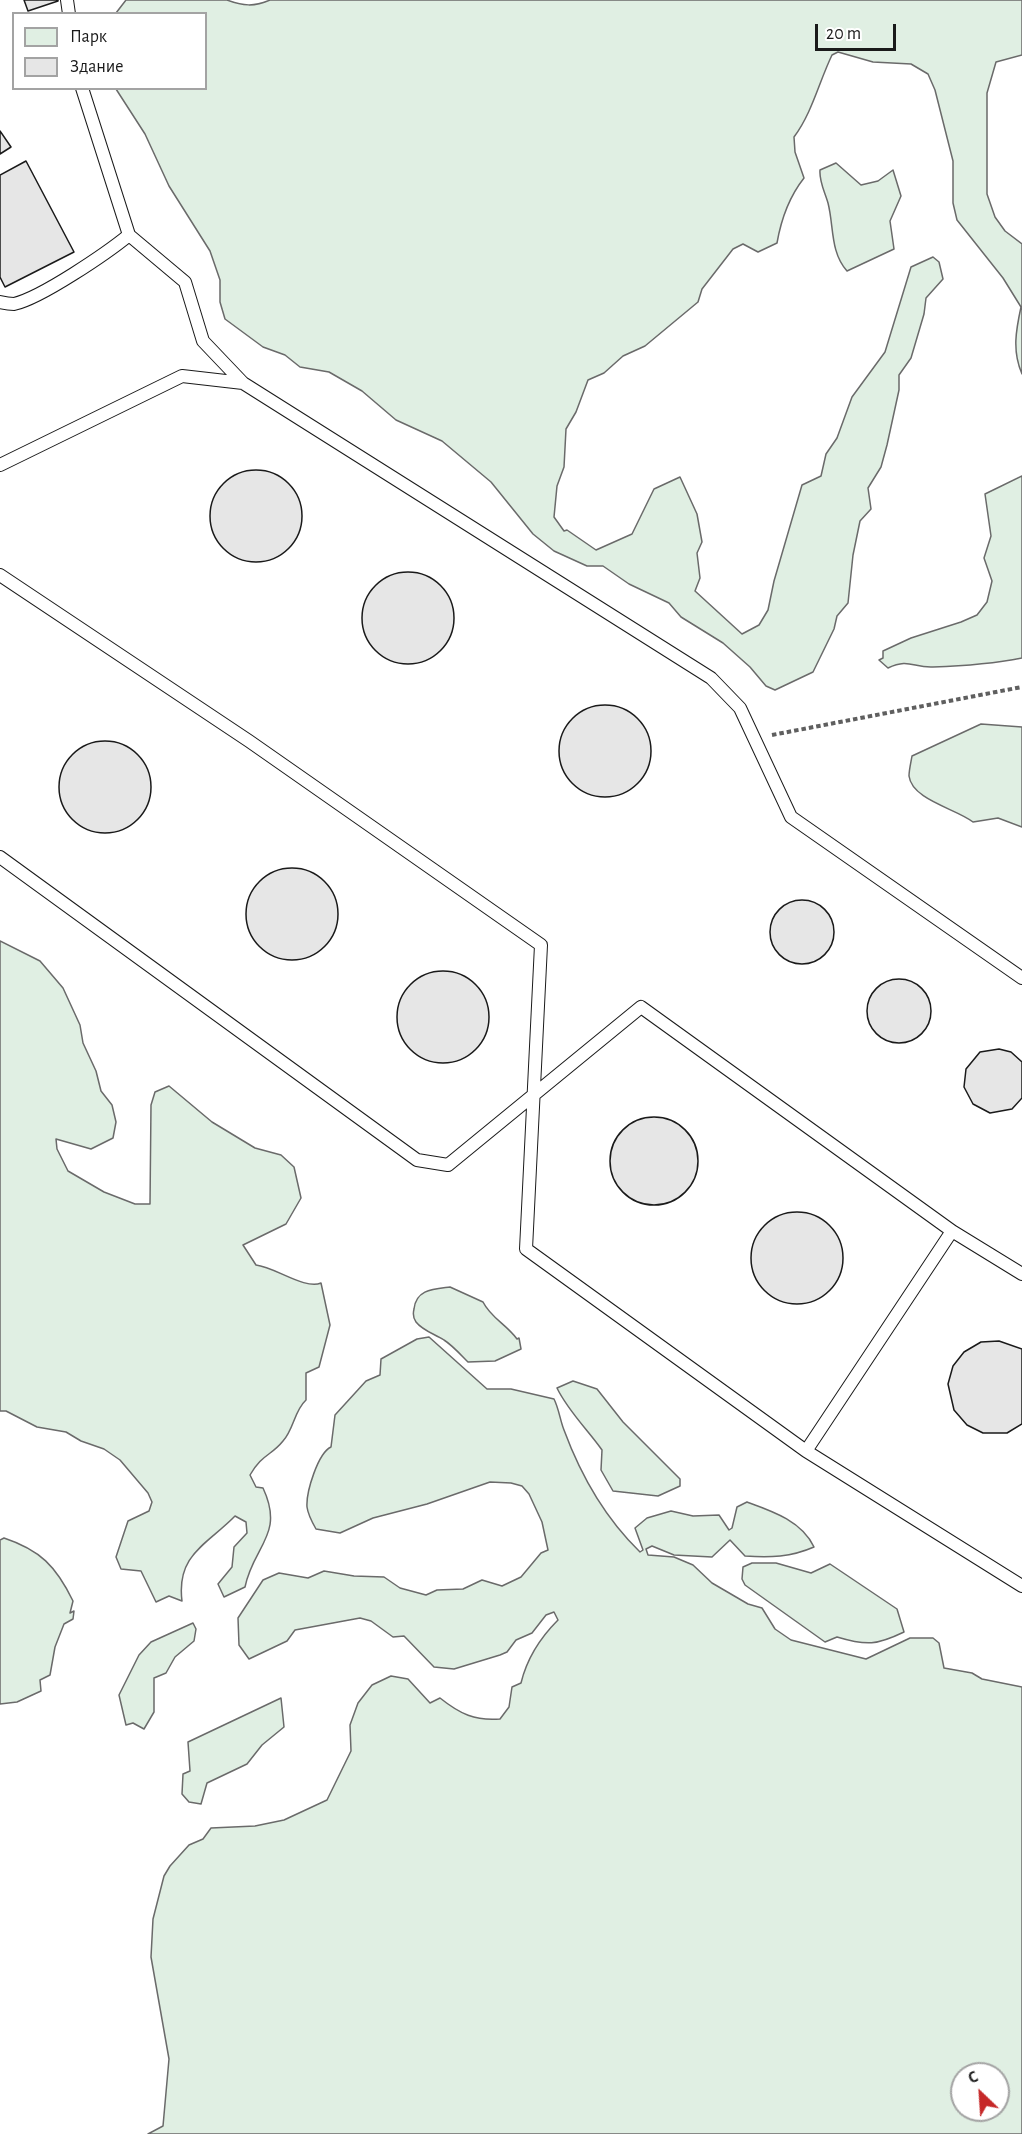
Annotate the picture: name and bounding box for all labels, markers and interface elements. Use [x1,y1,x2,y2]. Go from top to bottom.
legend [12,12,207,90]
scale bar [818,12,899,50]
text: 20 m [826,25,861,43]
text: Парк [70,28,107,46]
text: Здание [70,58,124,76]
north arrow [950,2062,1010,2122]
text: С [966,2068,981,2087]

